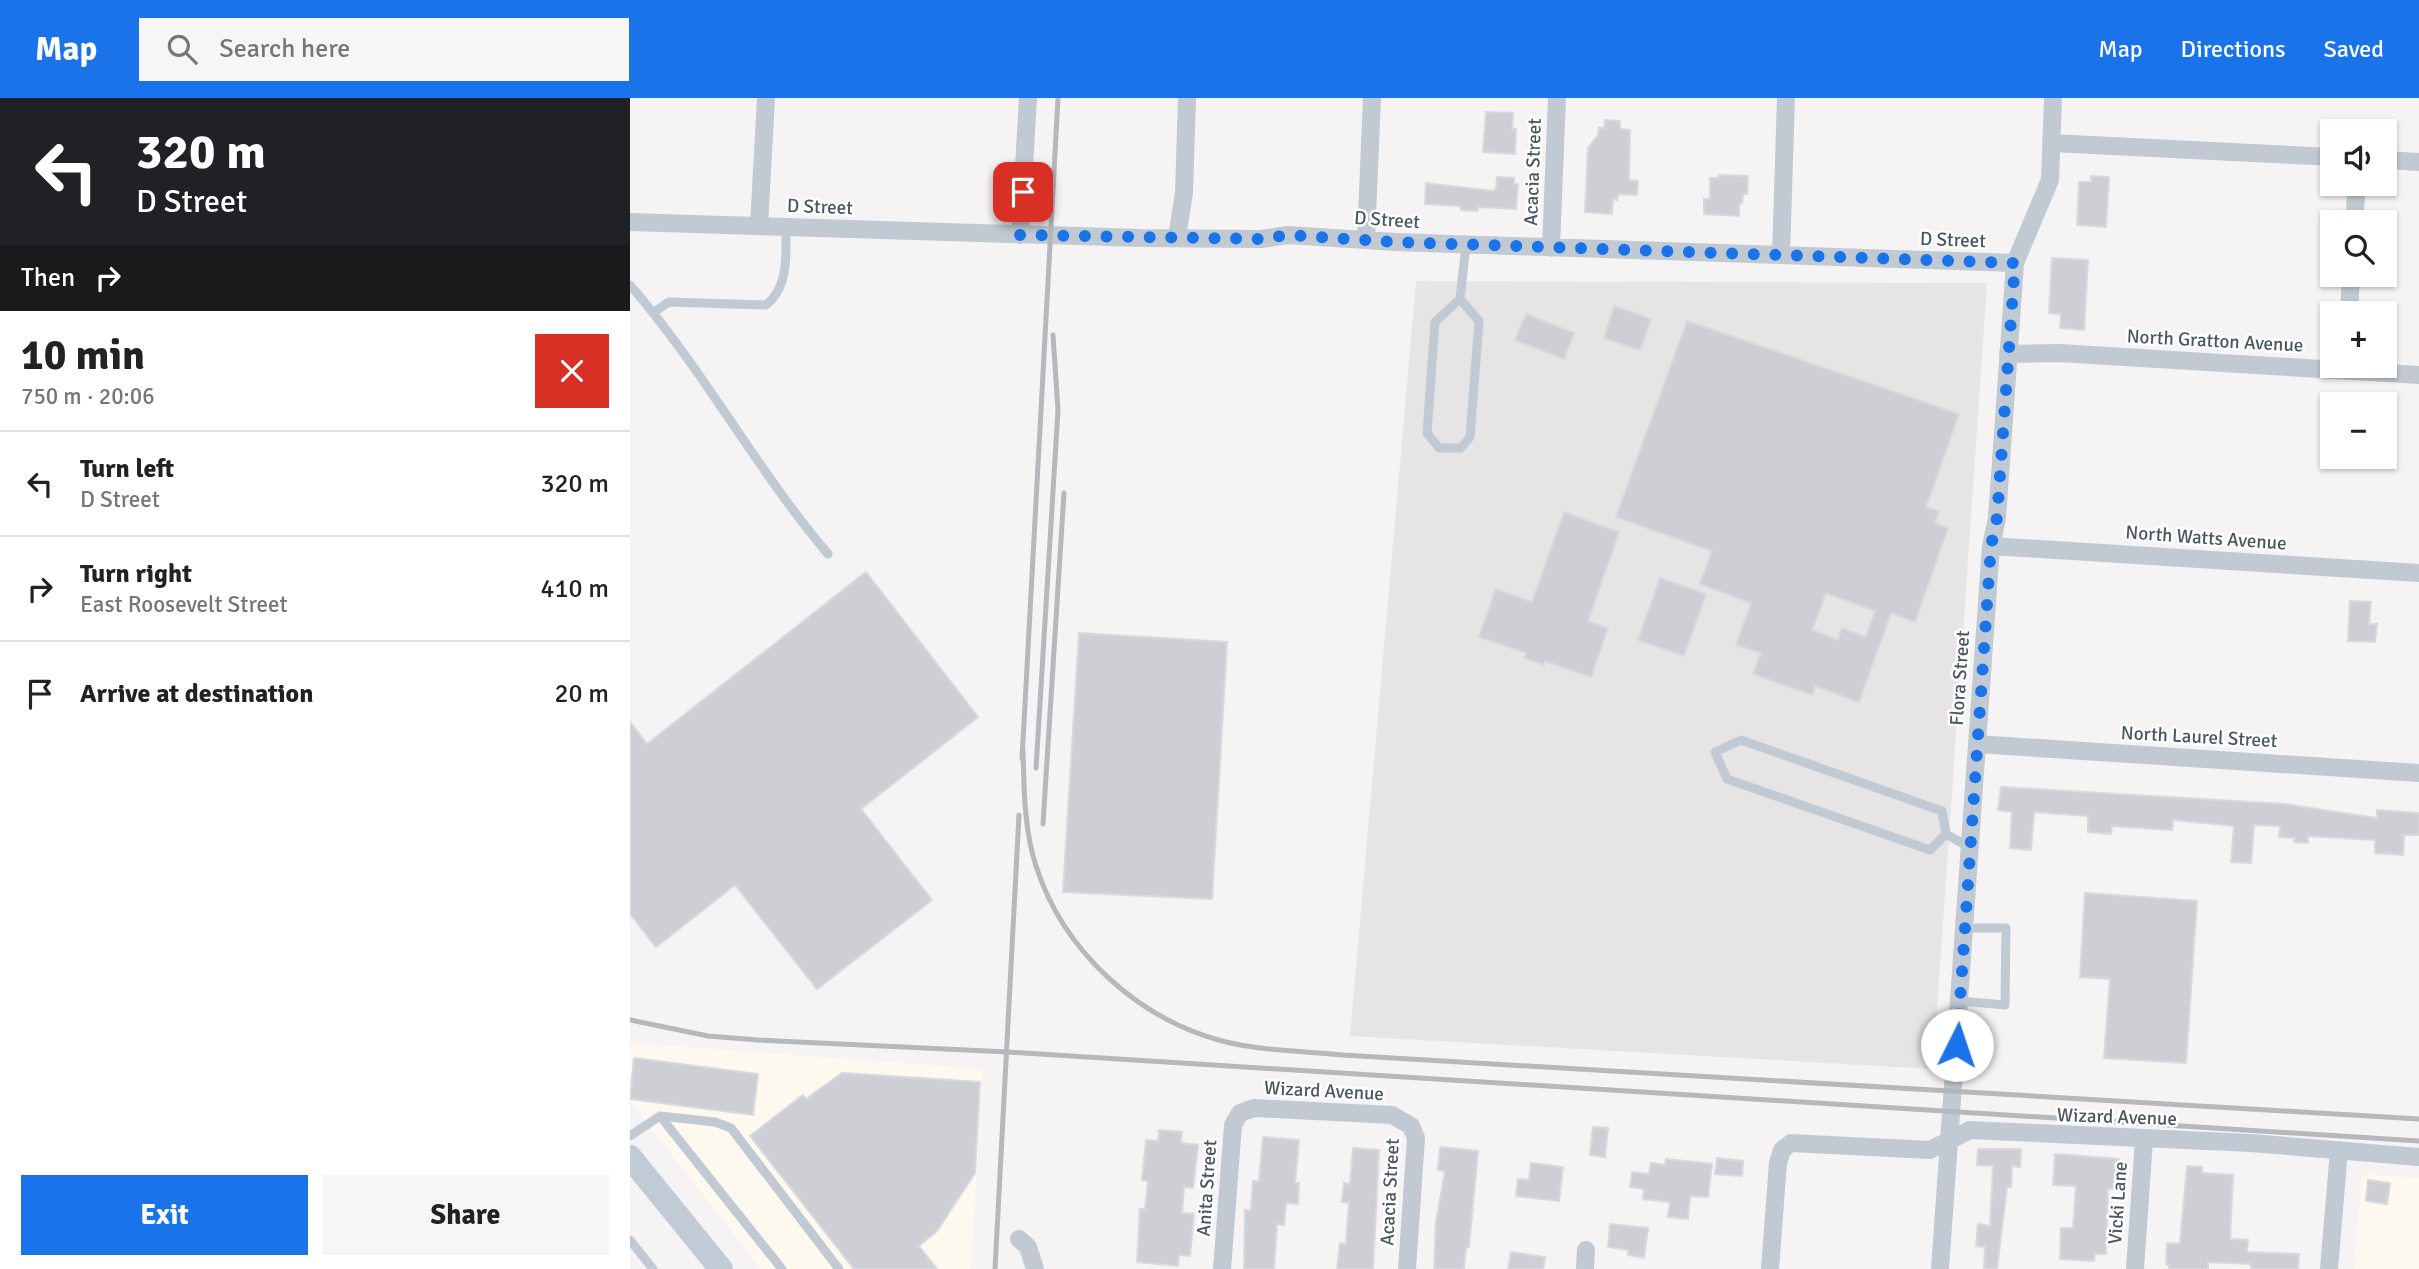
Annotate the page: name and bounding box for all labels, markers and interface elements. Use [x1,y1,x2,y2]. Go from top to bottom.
search box [139,18,629,81]
text: Map [35,29,97,70]
icon: search [163,30,201,68]
text: Search here [219,33,350,65]
text: Map [2098,34,2143,64]
text: Directions [2181,34,2286,64]
text: Saved [2324,34,2384,64]
street label: Acacia Street [1519,117,1547,226]
map controls [2320,119,2397,469]
button: sound [2320,119,2397,196]
text: 320 m [136,122,266,182]
icon: left [21,126,112,217]
pin [993,162,1053,222]
icon: arrive [1004,173,1042,211]
text: D Street [136,182,247,221]
street label: D Street [787,194,854,220]
street label: D Street [1353,206,1421,234]
button: search [2320,210,2397,287]
street label: D Street [1920,227,1987,253]
icon: right [89,259,127,297]
text: Then [21,262,75,294]
button: + [2320,301,2397,378]
street label: North Gratton Avenue [2126,324,2304,358]
text: 10 min [21,330,145,381]
button: close [535,334,609,408]
text: 750 m · 20:06 [21,382,155,411]
button: − [2320,392,2397,469]
text: Turn left [80,453,174,485]
icon: left [21,465,59,503]
text: 320 m [540,468,609,500]
text: D Street [80,485,160,514]
street label: North Watts Avenue [2125,520,2287,556]
text: Turn right [80,558,192,590]
icon: right [21,570,59,608]
text: 410 m [540,573,609,605]
text: East Roosevelt Street [80,590,288,619]
street label: Flora Street [1945,629,1975,726]
icon: arrive [21,675,59,713]
text: Arrive at destination [80,678,313,710]
text: 20 m [554,678,609,710]
street label: North Laurel Street [2120,721,2278,753]
position arrow [1920,1008,1994,1082]
street label: Wizard Avenue [1263,1076,1385,1106]
street label: Wizard Avenue [2057,1103,2177,1131]
street label: Acacia Street [1375,1137,1405,1246]
street label: Anita Street [1192,1138,1222,1237]
street label: Vicki Lane [2103,1161,2133,1245]
button: Exit [21,1175,308,1255]
button: Share [322,1175,609,1255]

